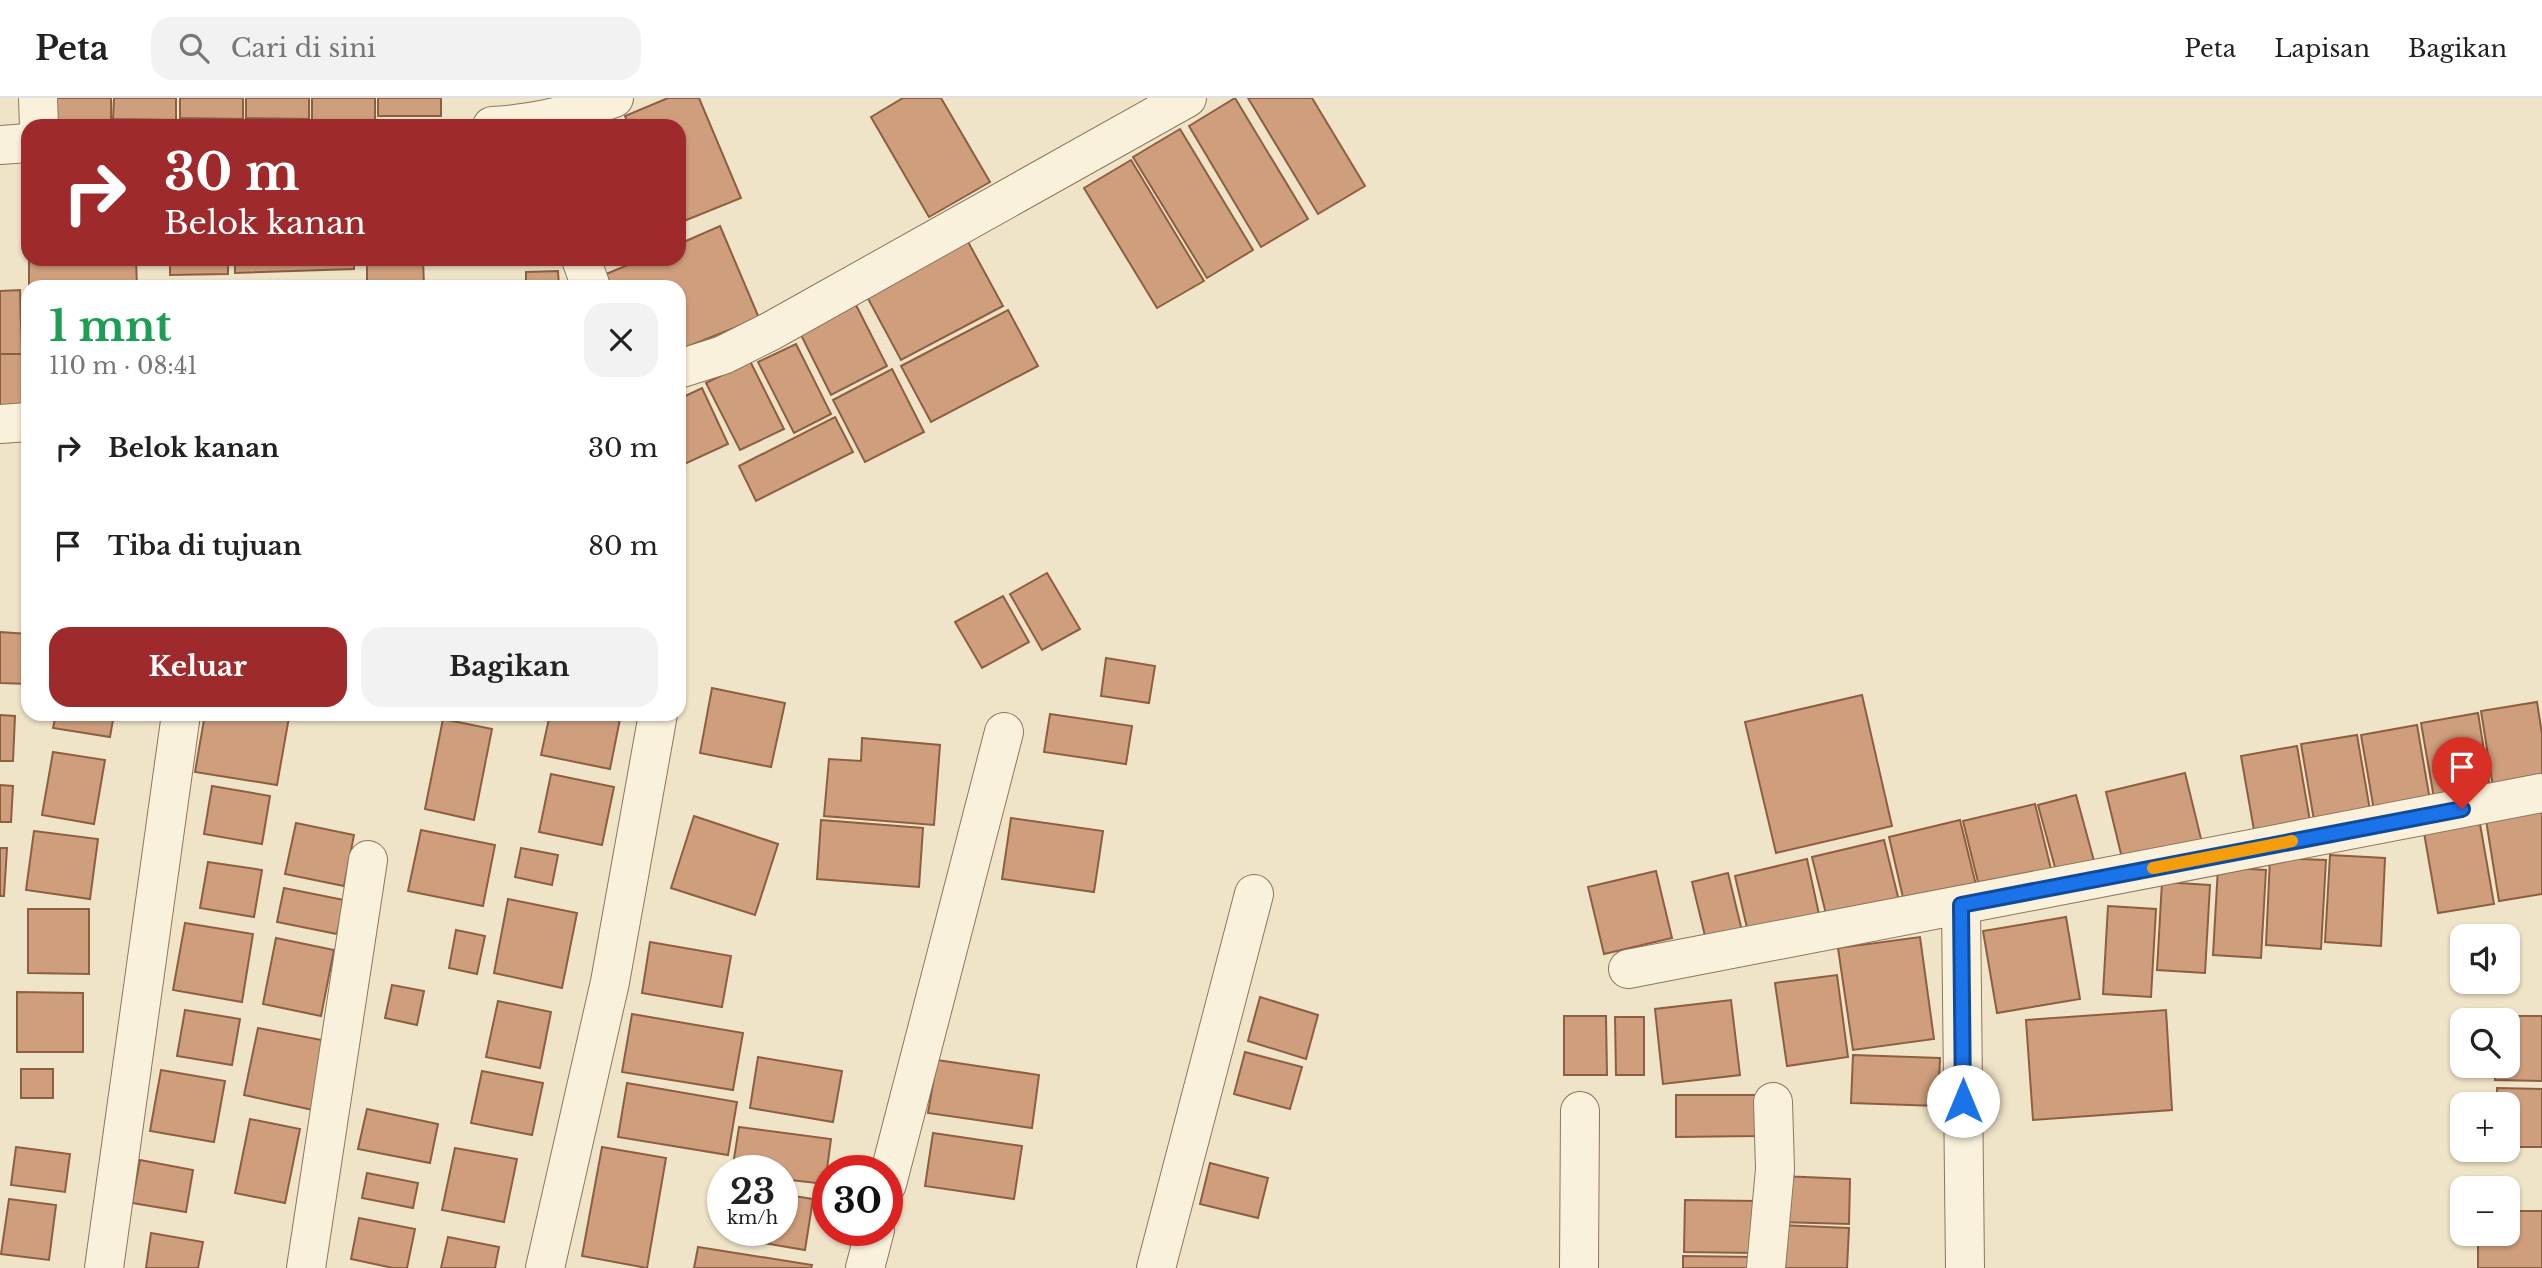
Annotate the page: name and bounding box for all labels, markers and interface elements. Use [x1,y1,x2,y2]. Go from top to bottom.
search box [151,17,641,80]
text: Peta [35,28,109,69]
icon: search [175,29,213,67]
text: Cari di sini [231,32,376,64]
text: Peta [2184,34,2236,63]
text: Lapisan [2274,34,2370,63]
text: Bagikan [2408,34,2507,63]
text: 30 m [164,142,299,203]
icon: right [49,147,140,238]
text: Belok kanan [164,203,366,243]
text: 1 mnt [49,300,172,352]
button: close [584,303,658,377]
text: 110 m · 08:41 [49,352,198,380]
icon: right [49,429,87,467]
text: Belok kanan [108,432,279,464]
text: 30 m [588,432,658,464]
icon: arrive [49,527,87,565]
text: Tiba di tujuan [108,530,302,562]
text: 80 m [588,530,658,562]
button: Keluar [49,627,347,707]
button: Bagikan [361,627,658,707]
pin [2432,737,2492,809]
icon: arrive [2443,748,2481,786]
map controls [2450,924,2520,1246]
button: sound [2450,924,2520,994]
button: search [2450,1008,2520,1078]
position arrow [1926,1064,2000,1138]
button: + [2450,1092,2520,1162]
speed limit sign: 30 [812,1155,903,1246]
text: 23 [730,1170,775,1213]
button: − [2450,1176,2520,1246]
text: km/h [727,1207,778,1229]

